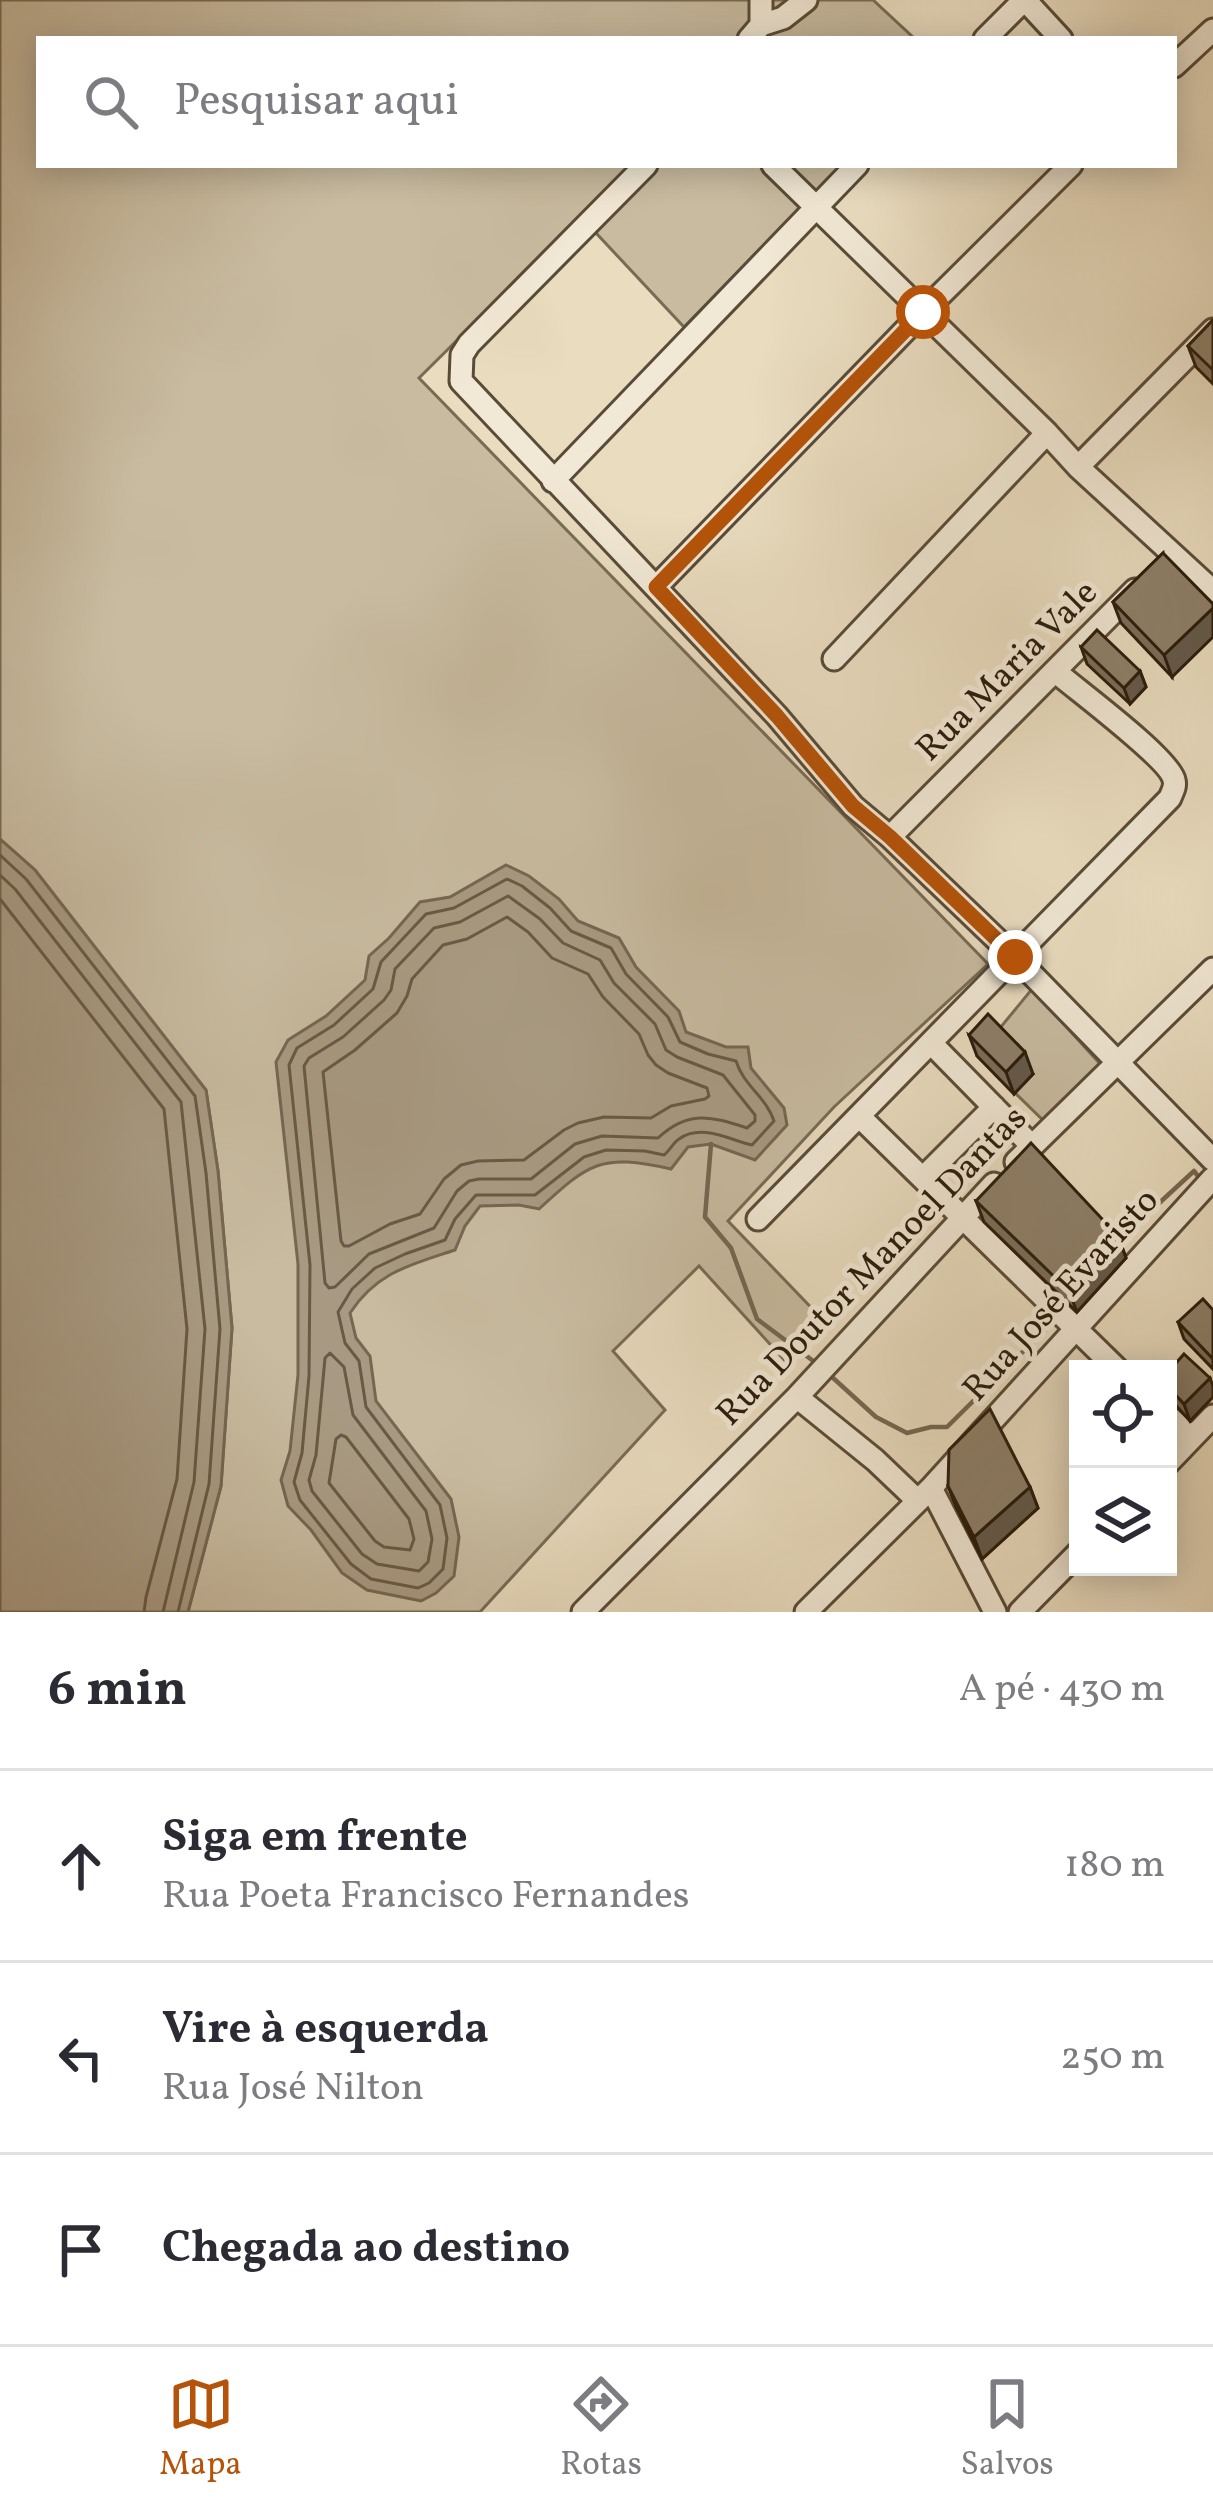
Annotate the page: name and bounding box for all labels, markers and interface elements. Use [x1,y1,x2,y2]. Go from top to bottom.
search box [36,36,1177,168]
icon: search [78,69,144,135]
text: Pesquisar aqui [174,71,459,134]
route start [896,285,950,339]
street label: Rua Maria Vale [906,570,1110,774]
route end [988,930,1042,984]
street label: Rua Doutor Manoel Dantas [706,1096,1040,1438]
street label: Rua José Evaristo [952,1178,1172,1414]
map controls [1069,1360,1177,1576]
button: locate [1069,1360,1177,1468]
button: layers [1069,1468,1177,1576]
text: 6 min [48,1655,187,1726]
text: A pé · 430 m [959,1663,1165,1717]
text: Siga em frente [162,1807,468,1870]
icon: ahead [48,1833,114,1899]
text: 180 m [1064,1839,1165,1893]
text: Rua Poeta Francisco Fernandes [162,1870,689,1924]
text: Vire à esquerda [162,1999,489,2062]
icon: left [48,2025,114,2091]
text: 250 m [1060,2031,1165,2085]
text: Rua José Nilton [162,2062,424,2116]
icon: arrive [48,2217,114,2283]
text: Chegada ao destino [162,2218,570,2281]
tab: Mapa [159,2371,242,2489]
tab: Rotas [560,2371,642,2489]
tab: Salvos [960,2371,1054,2489]

